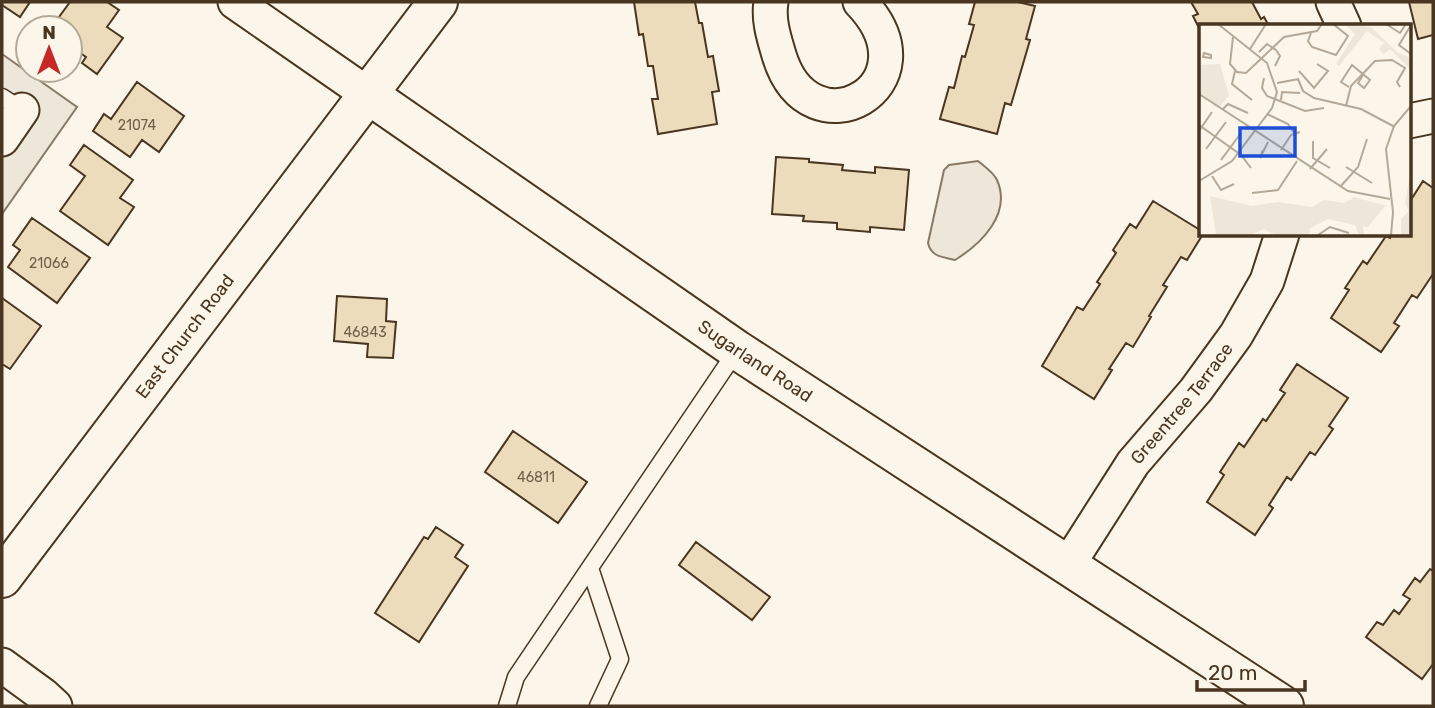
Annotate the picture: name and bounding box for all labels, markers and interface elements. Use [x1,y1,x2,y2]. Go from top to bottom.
north arrow [14,14,84,84]
text: N [42,21,56,44]
inset map [1199,24,1410,236]
house number: 21074 [118,117,157,134]
house number: 21066 [29,255,69,272]
street label: East Church Road [131,270,239,403]
street label: Sugarland Road [694,315,816,407]
house number: 46843 [343,324,387,341]
street label: Greentree Terrace [1126,339,1238,469]
house number: 46811 [517,469,555,486]
scale bar [1197,648,1306,692]
text: 20 m [1208,660,1257,685]

